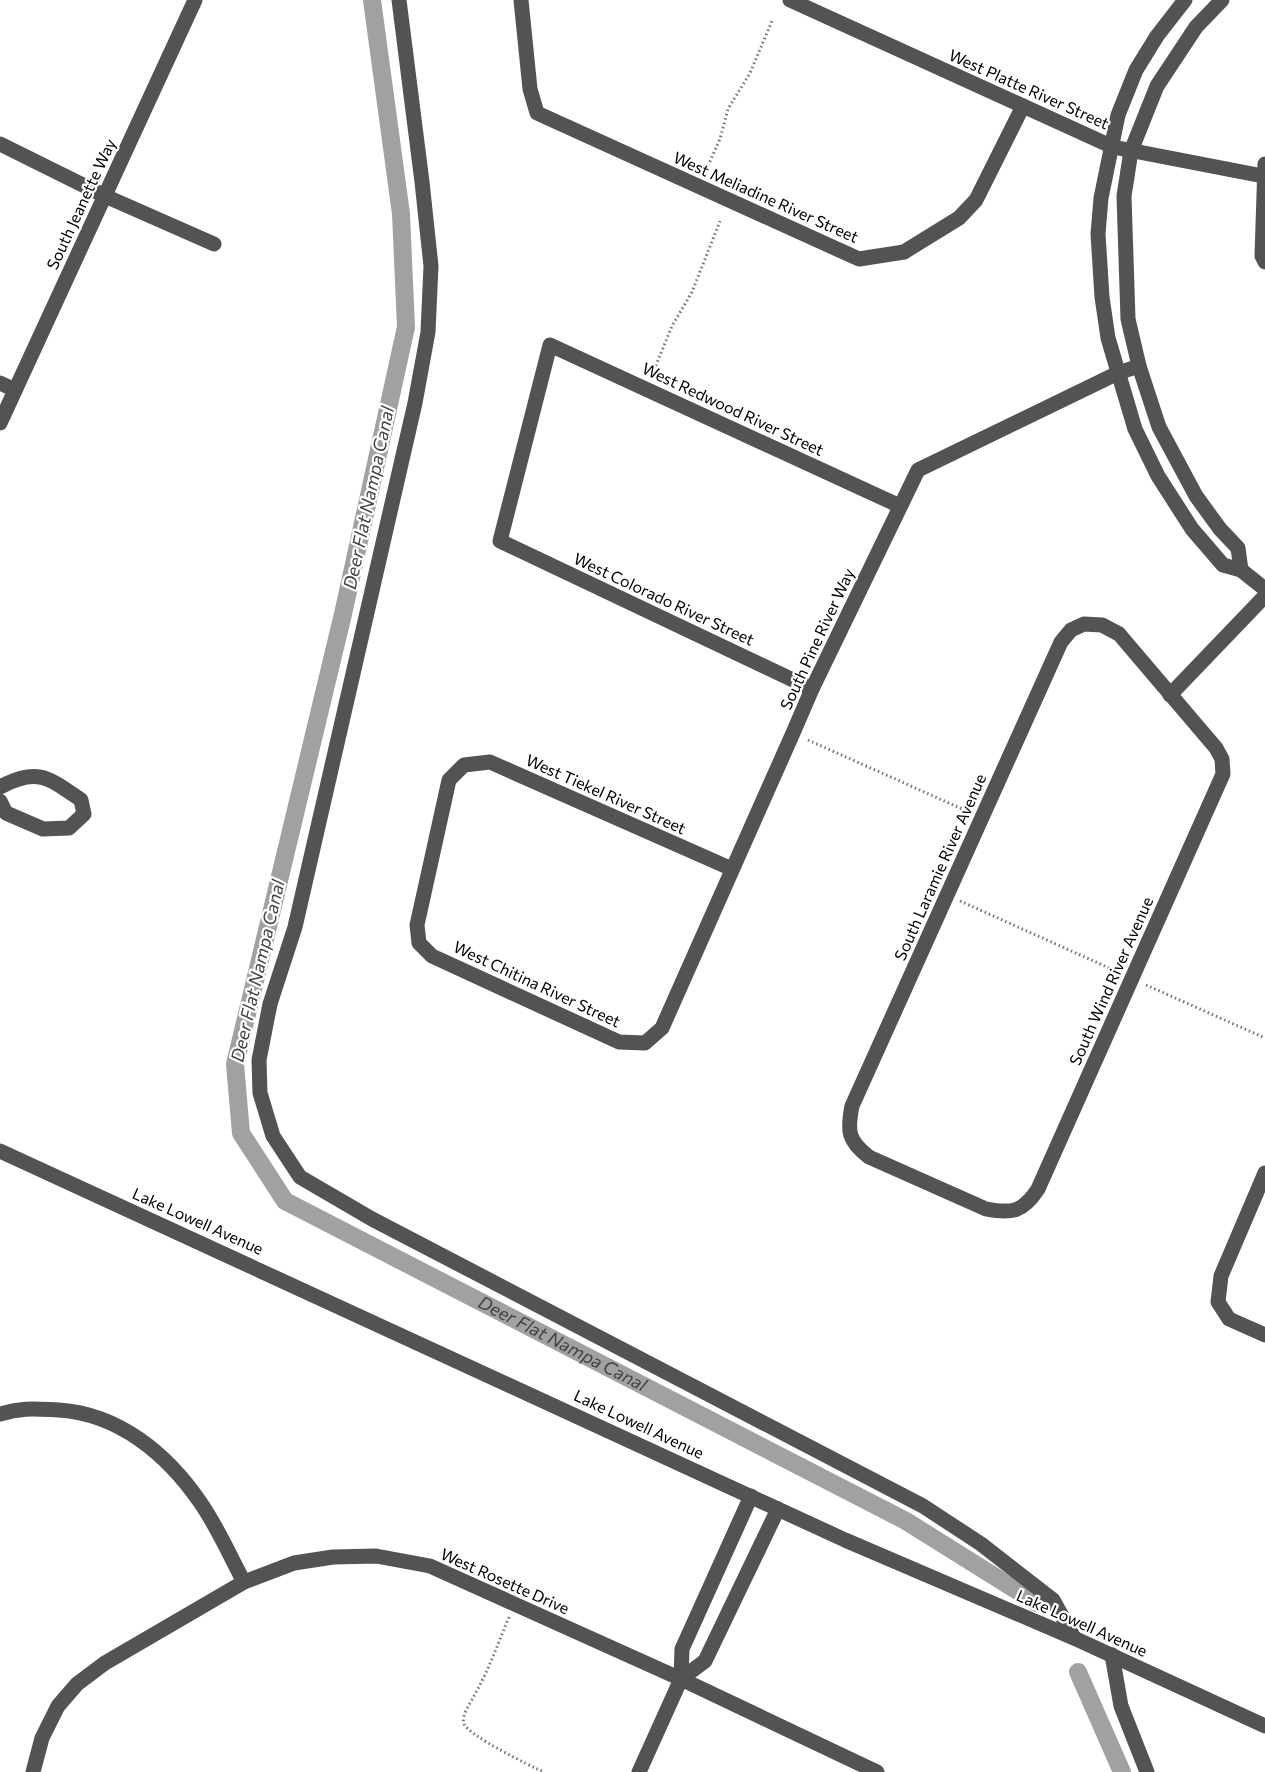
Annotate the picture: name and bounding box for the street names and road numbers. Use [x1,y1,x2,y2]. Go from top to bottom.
street label: West Platte River Street [946,45,1113,133]
street label: South Jeanette Way [42,135,119,272]
street label: West Meliadine River Street [671,147,862,246]
street label: West Redwood River Street [639,358,827,459]
street label: West Colorado River Street [571,548,758,649]
street label: South Pine River Way [775,565,858,713]
street label: West Tiekel River Street [523,750,690,838]
street label: South Laramie River Avenue [890,770,989,963]
street label: South Wind River Avenue [1065,894,1156,1068]
street label: West Chitina River Street [451,937,624,1031]
street label: Lake Lowell Avenue [130,1183,267,1258]
street label: Lake Lowell Avenue [571,1385,707,1462]
street label: West Rosette Drive [438,1544,572,1617]
street label: Lake Lowell Avenue [1014,1585,1151,1660]

